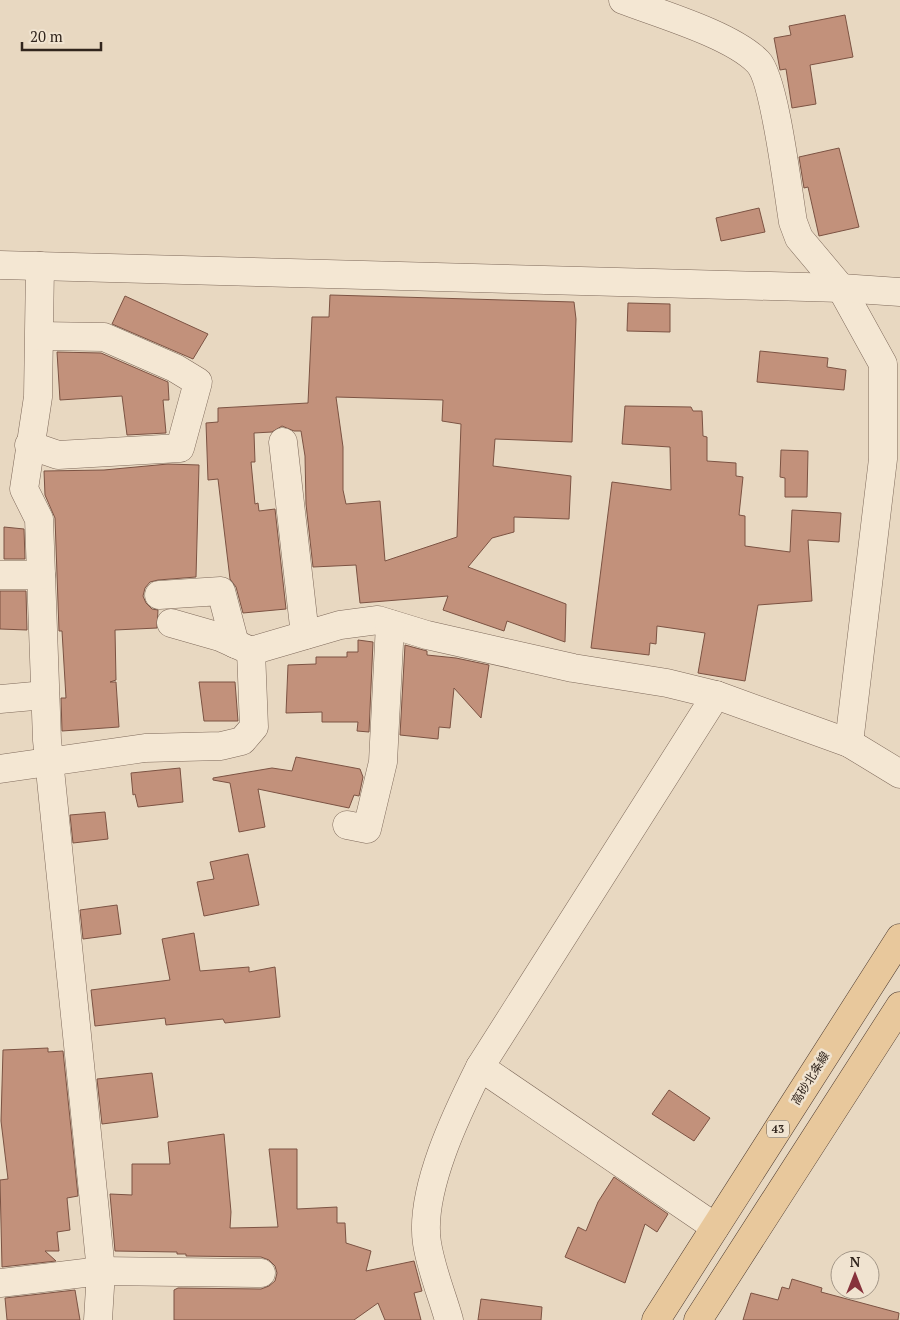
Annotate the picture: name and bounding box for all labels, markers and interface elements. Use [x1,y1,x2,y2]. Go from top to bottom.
scale bar [22,20,101,52]
text: 20 m [30,26,63,46]
street label: 高砂北条線 [788,1049,832,1107]
road number: 43 [767,1120,789,1138]
north arrow [830,1250,880,1300]
text: N [850,1252,861,1271]

